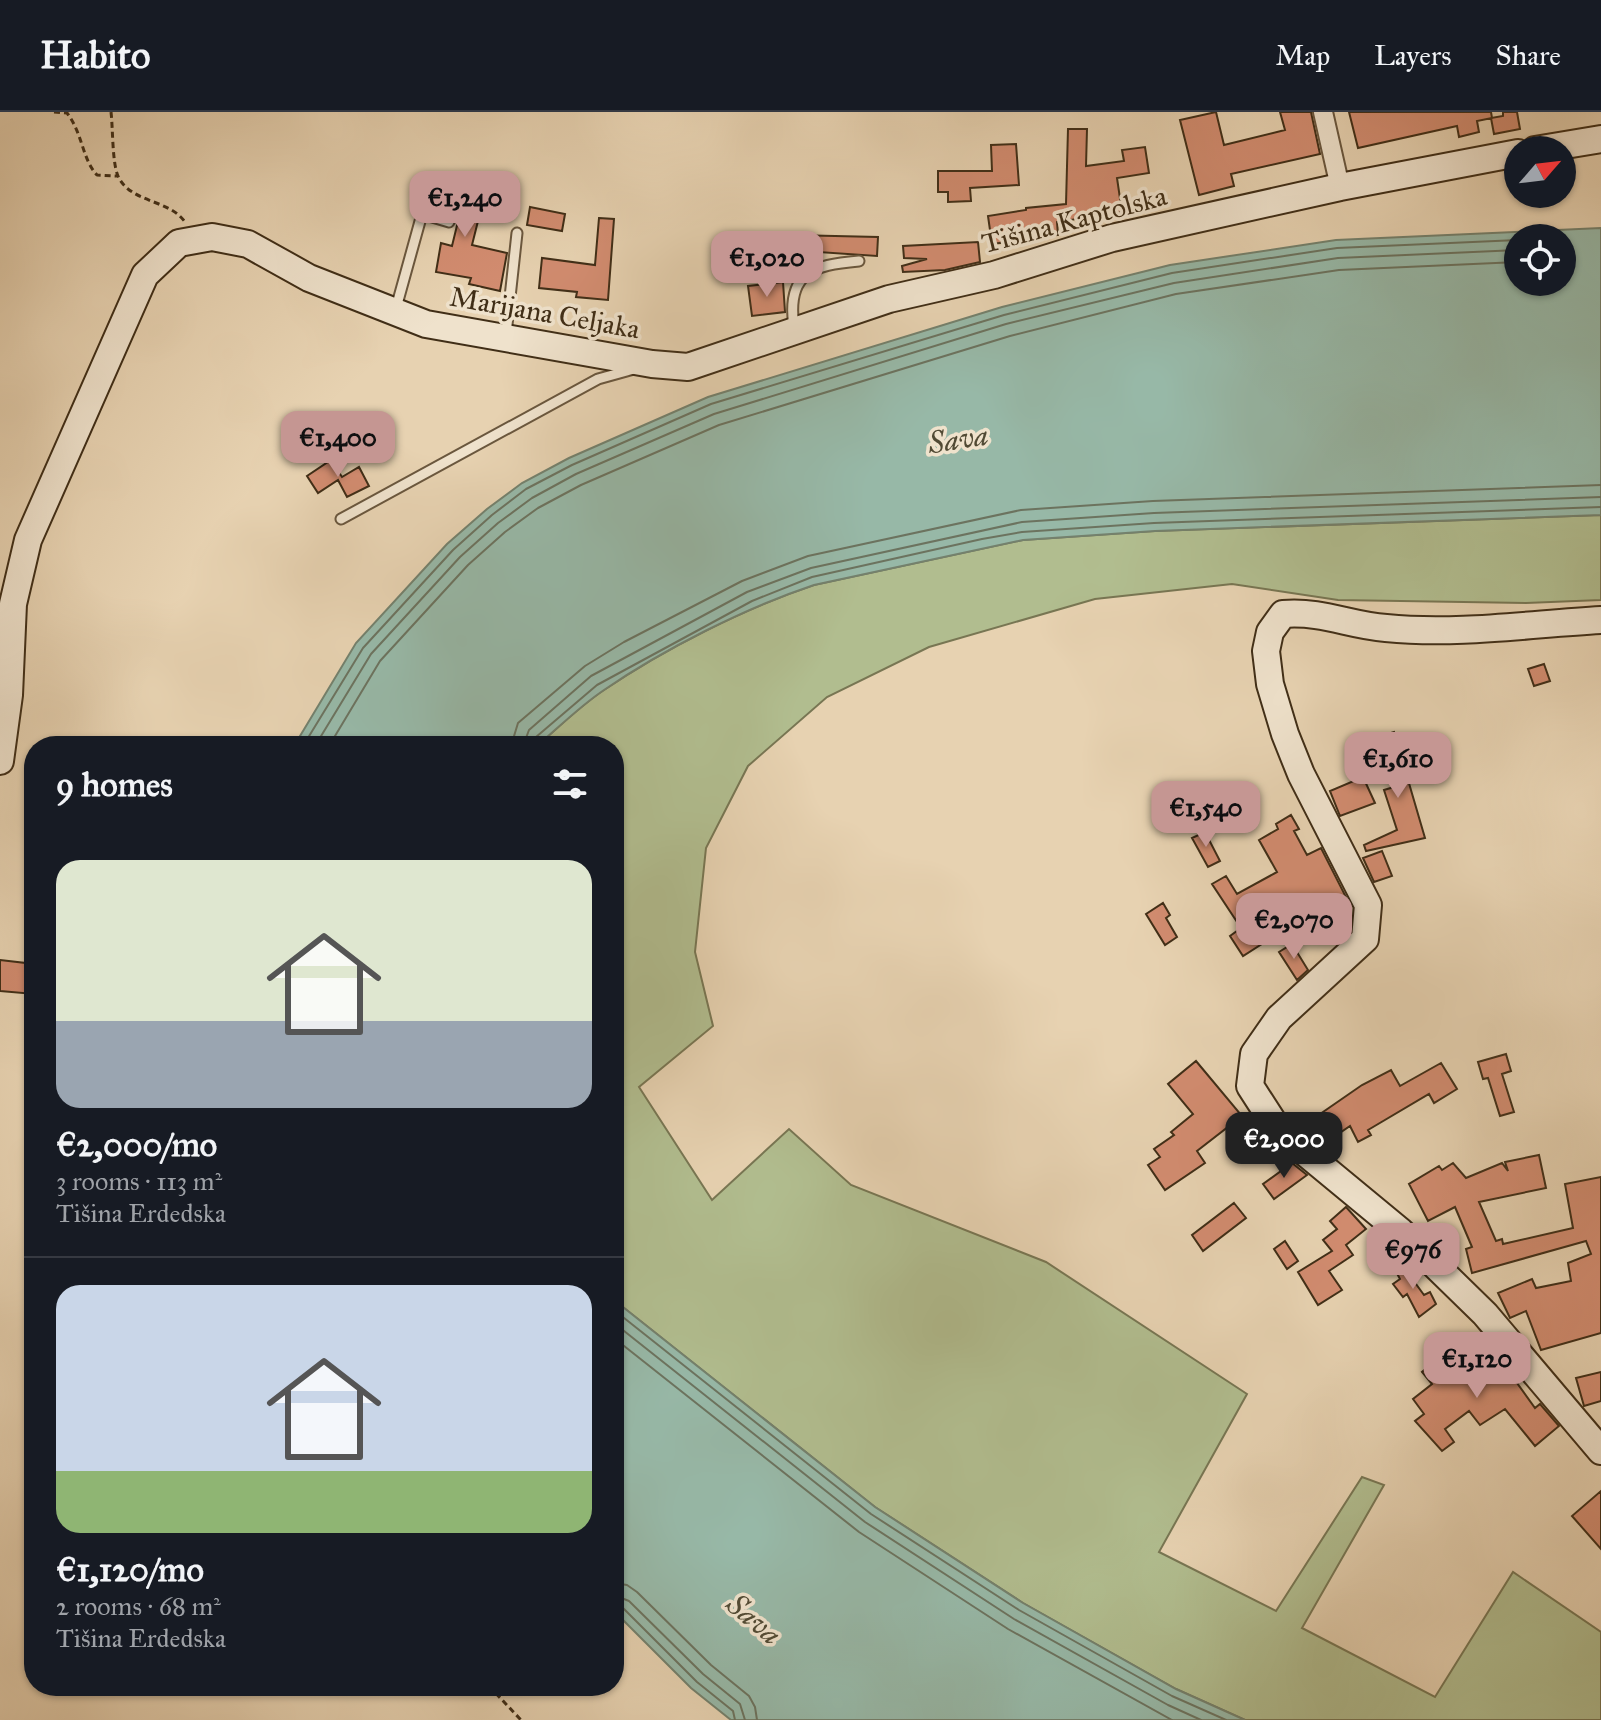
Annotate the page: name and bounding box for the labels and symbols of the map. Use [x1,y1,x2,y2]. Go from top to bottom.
north arrow [1504,136,1576,208]
pin: €1,240 [400,171,530,239]
street label: Tišina Kaptolska [978,178,1171,261]
pin: €1,020 [702,231,832,299]
street label: Marijana Celjaka [447,279,643,346]
pin: €1,400 [273,411,403,479]
water label: Sava [924,416,991,462]
pin: €1,610 [1333,732,1463,800]
pin: €1,540 [1141,781,1271,849]
pin: €2,070 [1229,893,1359,961]
pin: €2,000 [1219,1112,1349,1180]
pin: €976 [1366,1223,1460,1291]
pin: €1,120 [1412,1332,1542,1400]
water label: Sava [718,1585,789,1652]

